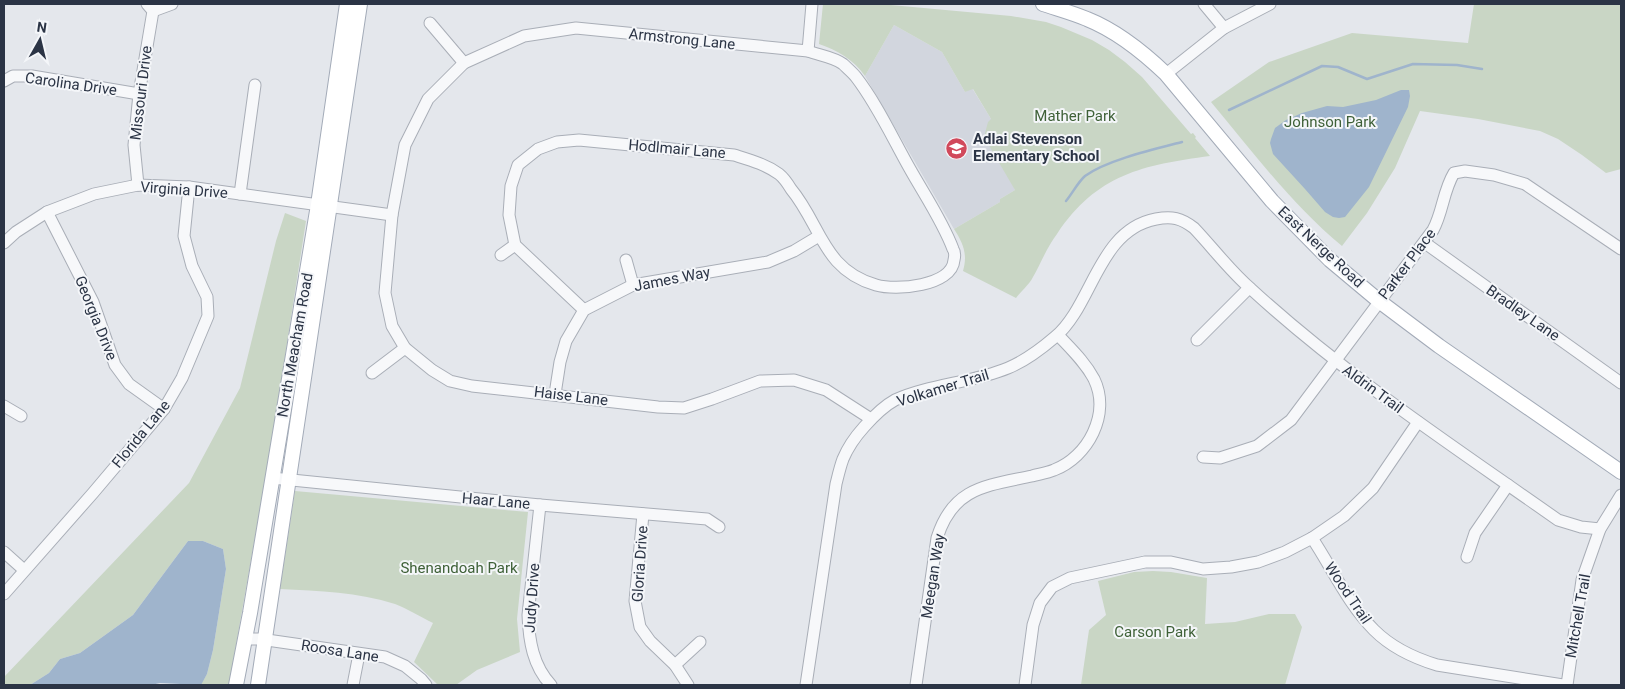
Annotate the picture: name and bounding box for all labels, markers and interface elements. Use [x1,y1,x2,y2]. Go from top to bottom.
north arrow [15,15,65,65]
text: N [36,19,48,36]
street label: Armstrong Lane [628,24,736,54]
street label: Missouri Drive [126,45,156,141]
street label: Carolina Drive [24,69,118,99]
park label: Mather Park [1034,107,1116,125]
park label: Johnson Park [1284,113,1376,131]
place label: Adlai Stevenson Elementary School [973,130,1099,165]
street label: Hodlmair Lane [628,136,726,162]
school or university icon: Adlai Stevenson Elementary School [945,136,969,160]
street label: Virginia Drive [140,178,228,202]
street label: East Nerge Road [1274,203,1368,291]
street label: Parker Place [1375,225,1439,303]
street label: James Way [632,263,712,295]
street label: North Meacham Road [273,271,317,419]
street label: Georgia Drive [71,273,121,363]
street label: Bradley Lane [1483,281,1563,345]
street label: Aldrin Trail [1339,361,1407,417]
street label: Volkamer Trail [895,365,991,411]
street label: Haise Lane [533,383,609,409]
street label: Florida Lane [108,396,174,472]
street label: Haar Lane [461,489,531,513]
street label: Gloria Drive [628,525,652,603]
street label: Meegan Way [917,532,949,620]
park label: Shenandoah Park [400,559,518,577]
street label: Wood Trail [1321,559,1375,627]
street label: Judy Drive [521,563,543,633]
street label: Mitchell Trail [1562,573,1594,659]
park label: Carson Park [1114,623,1196,641]
street label: Roosa Lane [300,636,380,666]

